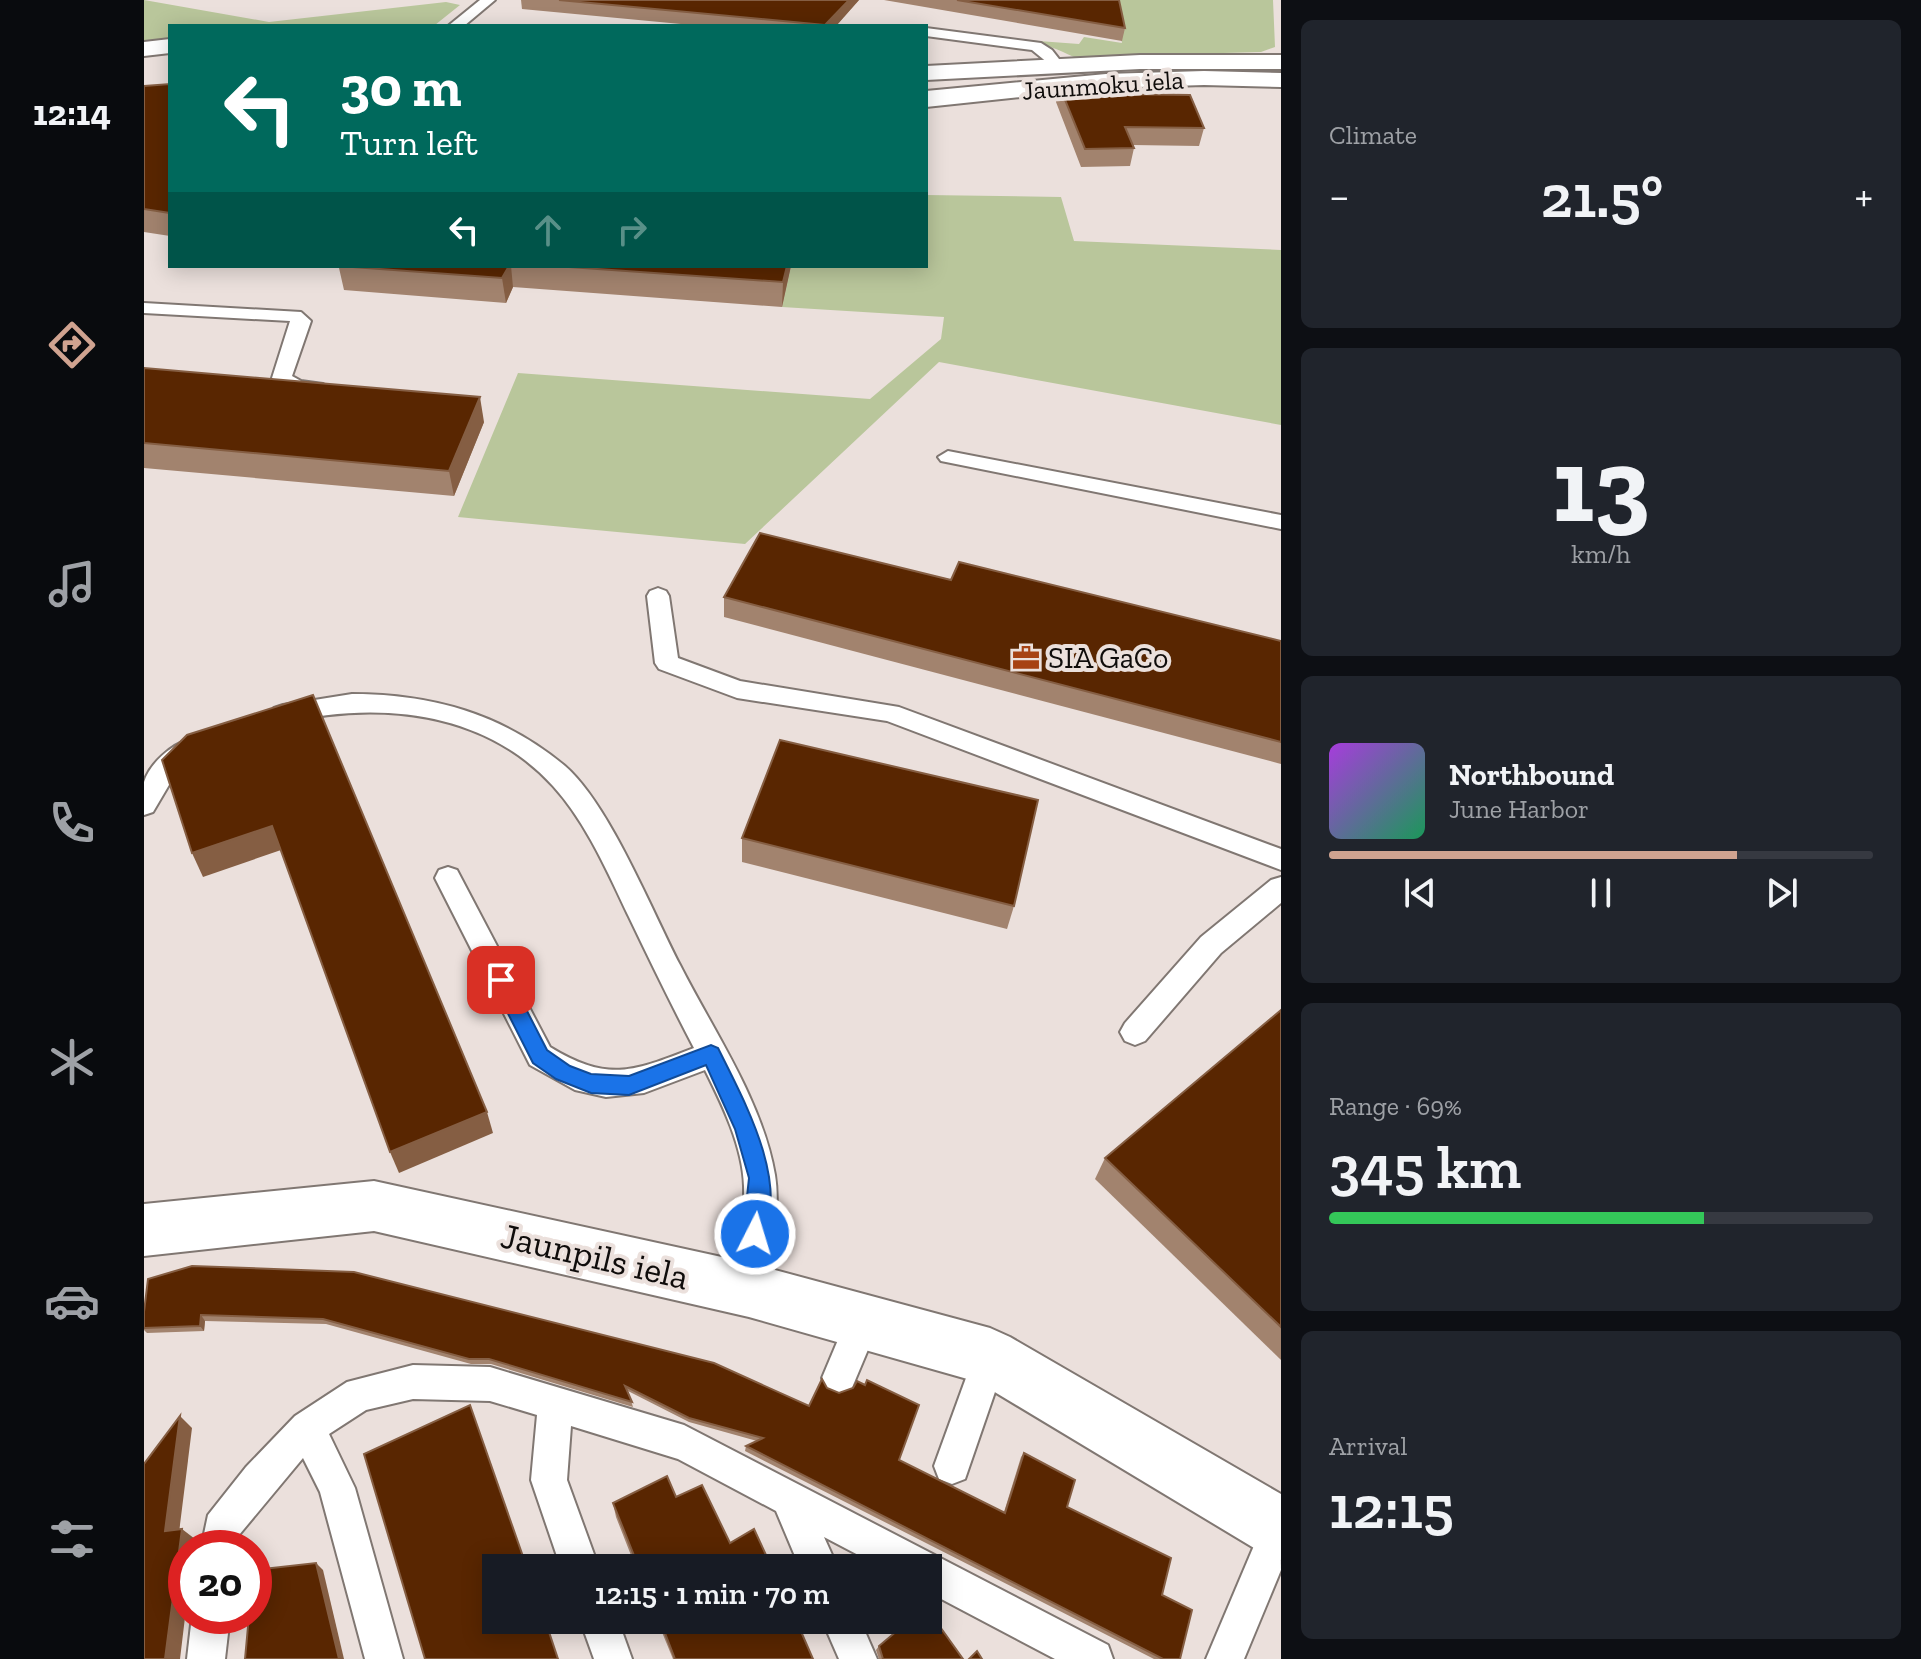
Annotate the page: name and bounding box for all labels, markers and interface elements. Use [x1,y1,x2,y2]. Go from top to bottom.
text: 30 m [340,53,462,120]
icon: left [208,56,312,160]
street label: Jaunmoku iela [1021,63,1185,107]
text: 12:14 [33,91,111,134]
text: Climate [1329,119,1417,151]
text: Turn left [340,121,478,164]
text: 21.5° [1541,160,1663,232]
text: − [1329,169,1350,222]
text: + [1854,169,1873,222]
icon: left [442,208,486,252]
icon: ahead [526,208,570,252]
icon: right [610,208,654,252]
icon: directions [44,317,100,373]
text: 13 [1552,423,1650,548]
text: km/h [1571,538,1631,570]
icon: music [44,556,100,612]
place label: SIA GaCo [1048,640,1168,676]
office icon: SIA GaCo [1011,643,1041,673]
text: Northbound [1449,757,1614,793]
text: June Harbor [1449,793,1589,825]
icon: phone [44,795,100,851]
icon: previous [1398,871,1442,915]
icon: pause [1579,871,1623,915]
icon: next [1760,871,1804,915]
pin [467,946,535,1014]
icon: arrive [479,958,523,1002]
icon: climate [44,1034,100,1090]
text: Range · 69% [1329,1090,1462,1122]
text: 345 km [1329,1131,1521,1203]
position arrow [713,1192,797,1276]
street label: Jaunpils iela [497,1214,693,1298]
icon: car [44,1273,100,1329]
text: Arrival [1329,1430,1407,1462]
text: 12:15 [1329,1471,1454,1543]
icon: filters [44,1511,100,1567]
speed limit sign: 20 [168,1530,272,1634]
text: 12:15 · 1 min · 70 m [595,1576,829,1612]

